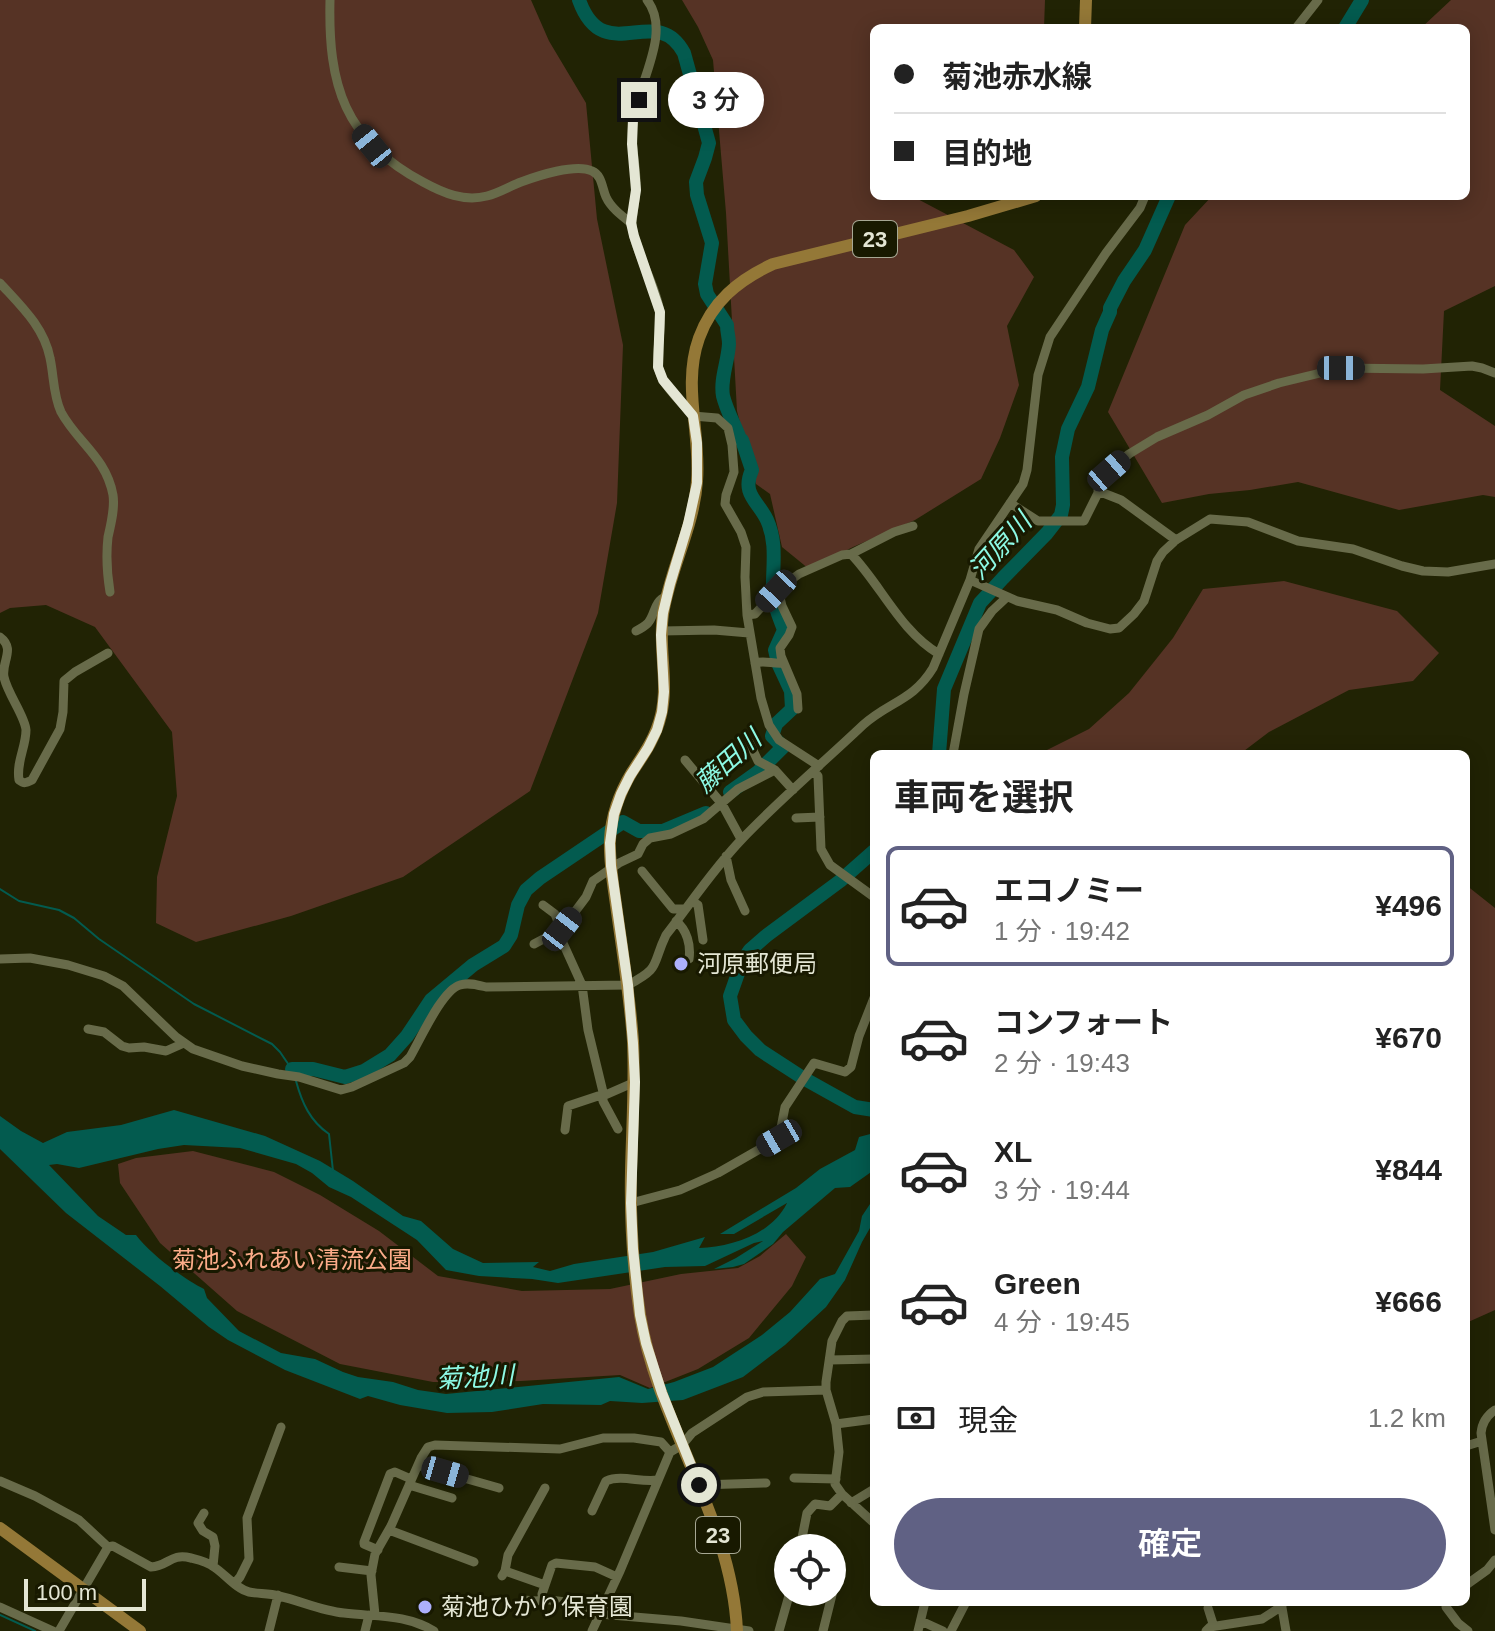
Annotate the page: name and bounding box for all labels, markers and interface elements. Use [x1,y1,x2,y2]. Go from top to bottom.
text: 菊池赤水線 [942,60,1092,93]
callout: 3 分 [667,72,763,128]
route end [621,82,657,118]
text: 3 分 [692,85,740,115]
car [348,120,396,172]
text: 目的地 [942,137,1032,170]
road number: 23 [853,221,897,257]
car [1317,356,1365,380]
car [1083,446,1135,496]
water label: 河原川 [963,505,1039,585]
car [751,565,801,617]
water label: 藤田川 [689,722,769,798]
text: 車両を選択 [894,777,1074,818]
icon: car [898,870,970,942]
text: エコノミー [994,874,1144,907]
text: ¥496 [1375,889,1442,922]
car [538,903,586,955]
text: 1 分 · 19:42 [994,916,1130,946]
place label: 河原郵便局 [697,950,817,977]
marker: 河原郵便局 [672,955,690,973]
icon: car [898,1002,970,1074]
text: コンフォート [994,1006,1173,1039]
text: ¥670 [1375,1021,1442,1054]
text: 2 分 · 19:43 [994,1048,1130,1078]
car [752,1116,806,1160]
icon: car [898,1134,970,1206]
text: XL [994,1135,1032,1168]
text: ¥844 [1375,1153,1442,1186]
text: 3 分 · 19:44 [994,1175,1130,1205]
park label: 菊池ふれあい清流公園 [172,1246,412,1273]
icon: car [898,1266,970,1338]
text: Green [994,1267,1081,1300]
text: ¥666 [1375,1285,1442,1318]
text: 4 分 · 19:45 [994,1307,1130,1337]
water label: 菊池川 [435,1360,518,1394]
icon: cash [894,1396,938,1440]
text: 1.2 km [1368,1403,1446,1433]
text: 現金 [958,1404,1018,1437]
car [419,1454,471,1490]
route start [681,1467,717,1503]
button: 確定 [894,1498,1446,1590]
road number: 23 [696,1517,740,1553]
map controls [774,1534,846,1606]
button: locate [774,1534,846,1606]
scale bar [24,1575,146,1611]
text: 100 m [36,1580,97,1605]
place label: 菊池ひかり保育園 [441,1593,633,1620]
marker: 菊池ひかり保育園 [416,1598,434,1616]

